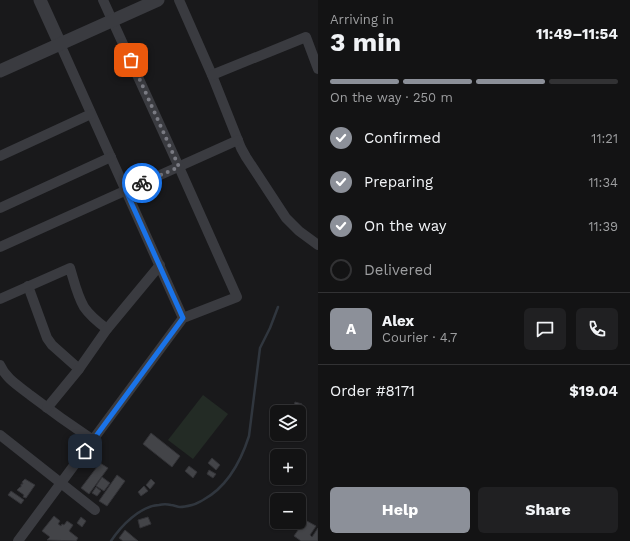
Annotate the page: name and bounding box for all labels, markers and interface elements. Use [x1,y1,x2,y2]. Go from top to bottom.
text: Arriving in [330,12,394,27]
text: 11:49–11:54 [536,25,618,43]
text: 3 min [330,27,401,57]
pin [114,43,148,77]
icon: bag [120,49,142,71]
text: On the way · 250 m [330,90,453,105]
icon: check [330,127,352,149]
text: Confirmed [364,129,441,147]
text: 11:21 [591,131,618,146]
courier [122,163,162,203]
icon: check [330,171,352,193]
icon: bike [131,172,153,194]
text: Preparing [364,173,433,191]
text: 11:34 [588,175,618,190]
icon: check [330,215,352,237]
text: On the way [364,217,446,235]
text: 11:39 [588,219,618,234]
text: Delivered [364,261,432,279]
button: chat [524,308,566,350]
button: phone [576,308,618,350]
text: Alex [382,312,414,330]
text: A [346,320,356,338]
text: Courier · 4.7 [382,330,457,345]
text: Order #8171 [330,382,415,400]
text: $19.04 [569,382,618,400]
map controls [270,405,306,529]
button: layers [270,405,306,441]
pin [68,434,102,468]
icon: home [74,440,96,462]
button: + [270,449,306,485]
button: Help [330,487,470,533]
button: Share [478,487,618,533]
button: − [270,493,306,529]

